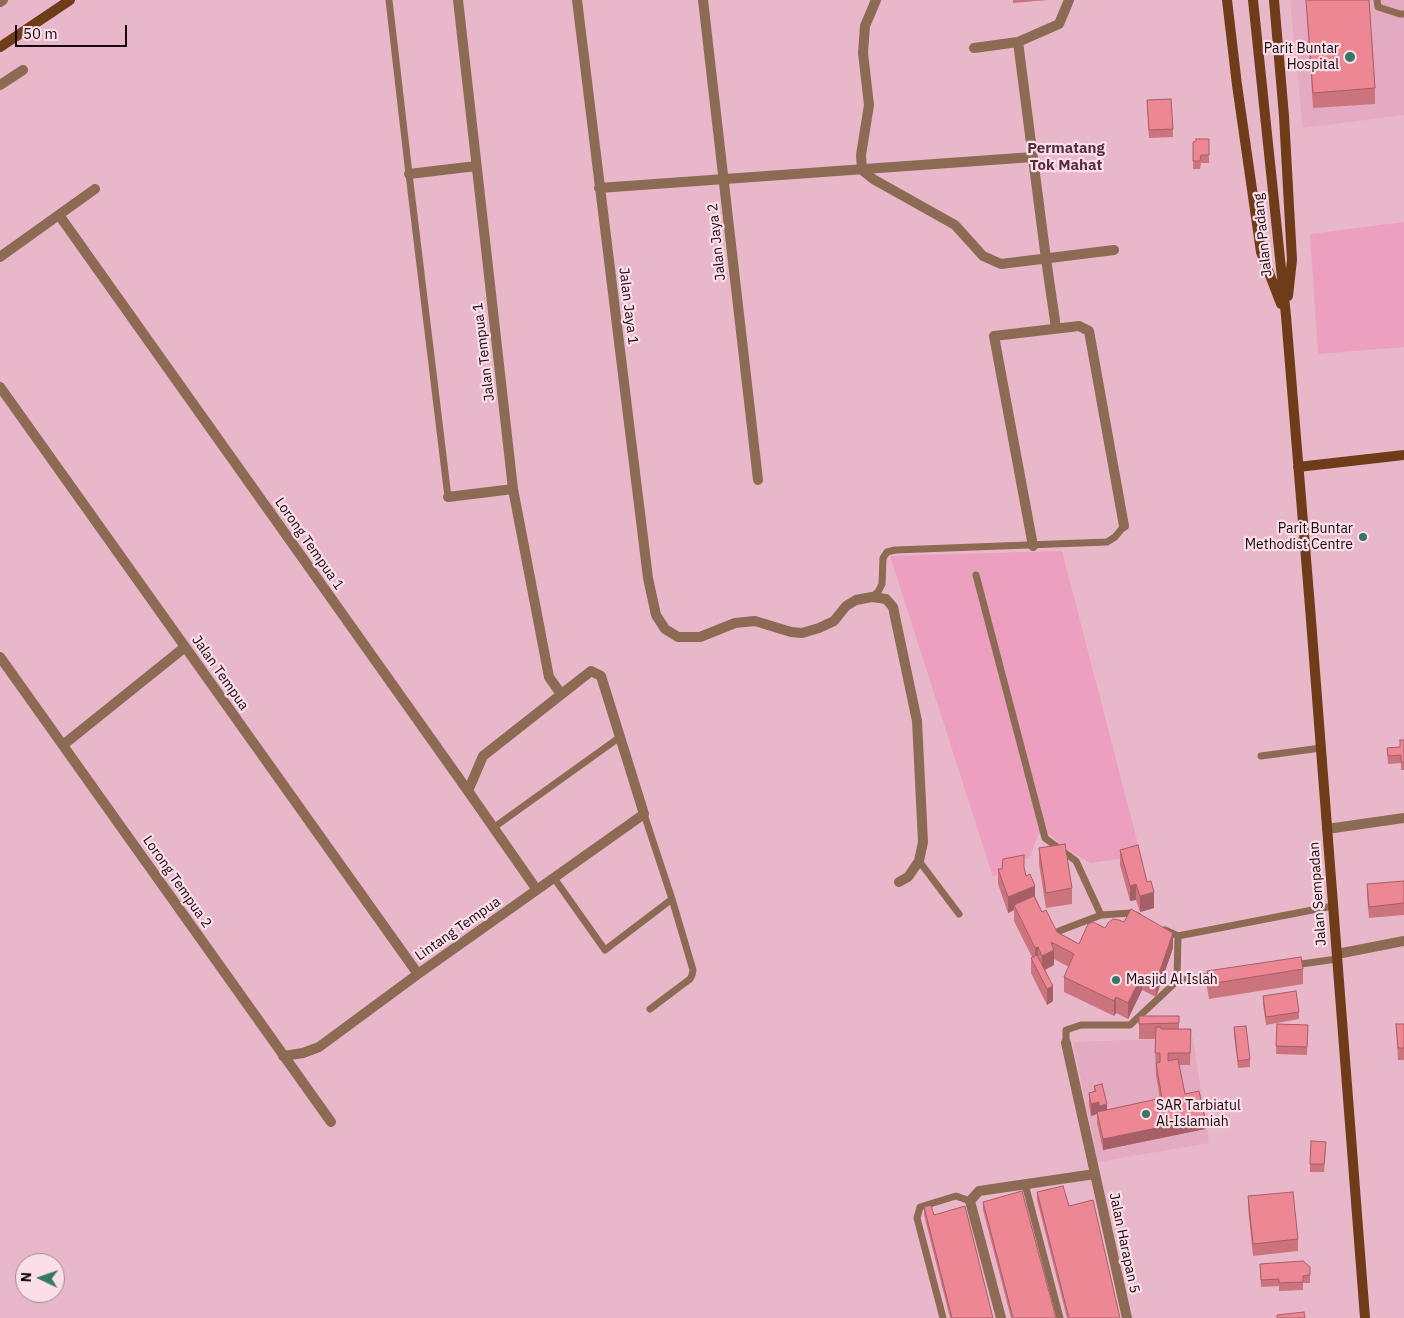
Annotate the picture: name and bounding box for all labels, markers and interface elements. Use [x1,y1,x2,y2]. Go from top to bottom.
scale bar [18,15,130,47]
text: 50 m [23,24,58,43]
place label: Parit Buntar Hospital [1264,41,1339,74]
marker: Parit Buntar Hospital [1343,50,1357,64]
district label: Permatang Tok Mahat [1027,140,1105,175]
street label: Jalan Padang [1250,192,1276,278]
street label: Jalan Jaya 2 [705,202,729,282]
street label: Jalan Jaya 1 [615,266,641,346]
street label: Jalan Tempua 1 [470,302,498,402]
street label: Lorong Tempua 1 [271,495,347,593]
place label: Parit Buntar Methodist Centre [1245,521,1353,554]
marker: Parit Buntar Methodist Centre [1357,531,1369,543]
street label: Jalan Tempua [188,632,252,714]
street label: Lorong Tempua 2 [139,833,215,931]
street label: Jalan Sempadan [1306,841,1330,947]
street label: Lintang Tempua [412,893,504,965]
place label: Masjid Al Islah [1126,972,1218,988]
marker: Masjid Al Islah [1110,974,1122,986]
place label: SAR Tarbiatul Al-Islamiah [1156,1098,1241,1130]
marker: SAR Tarbiatul Al-Islamiah [1140,1108,1152,1120]
street label: Jalan Harapan 5 [1105,1191,1143,1295]
north arrow [15,1253,65,1303]
text: N [17,1272,35,1283]

